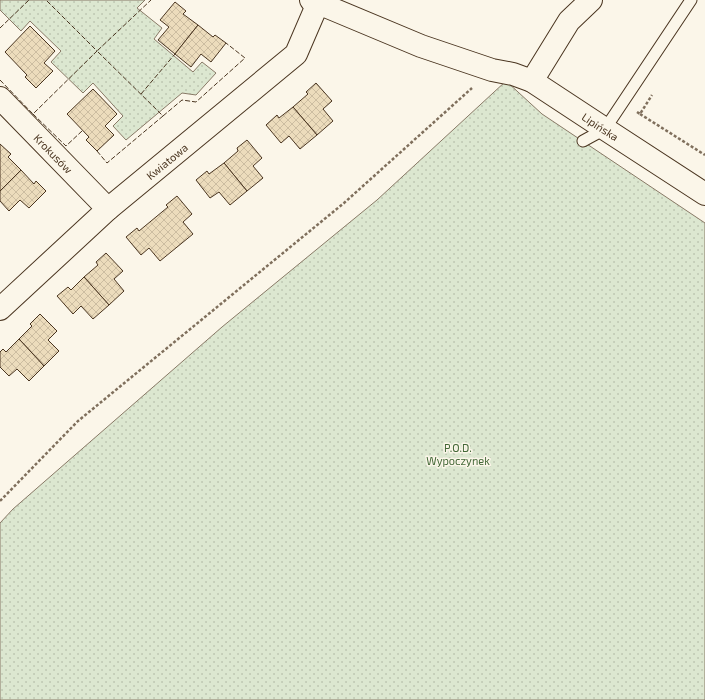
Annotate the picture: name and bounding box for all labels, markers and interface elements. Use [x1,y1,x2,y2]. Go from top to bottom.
street label: Lipińska [580,109,621,143]
street label: Krokusów [32,131,76,176]
street label: Kwiatowa [143,140,190,182]
park label: P.O.D. Wypoczynek [426,441,490,467]

